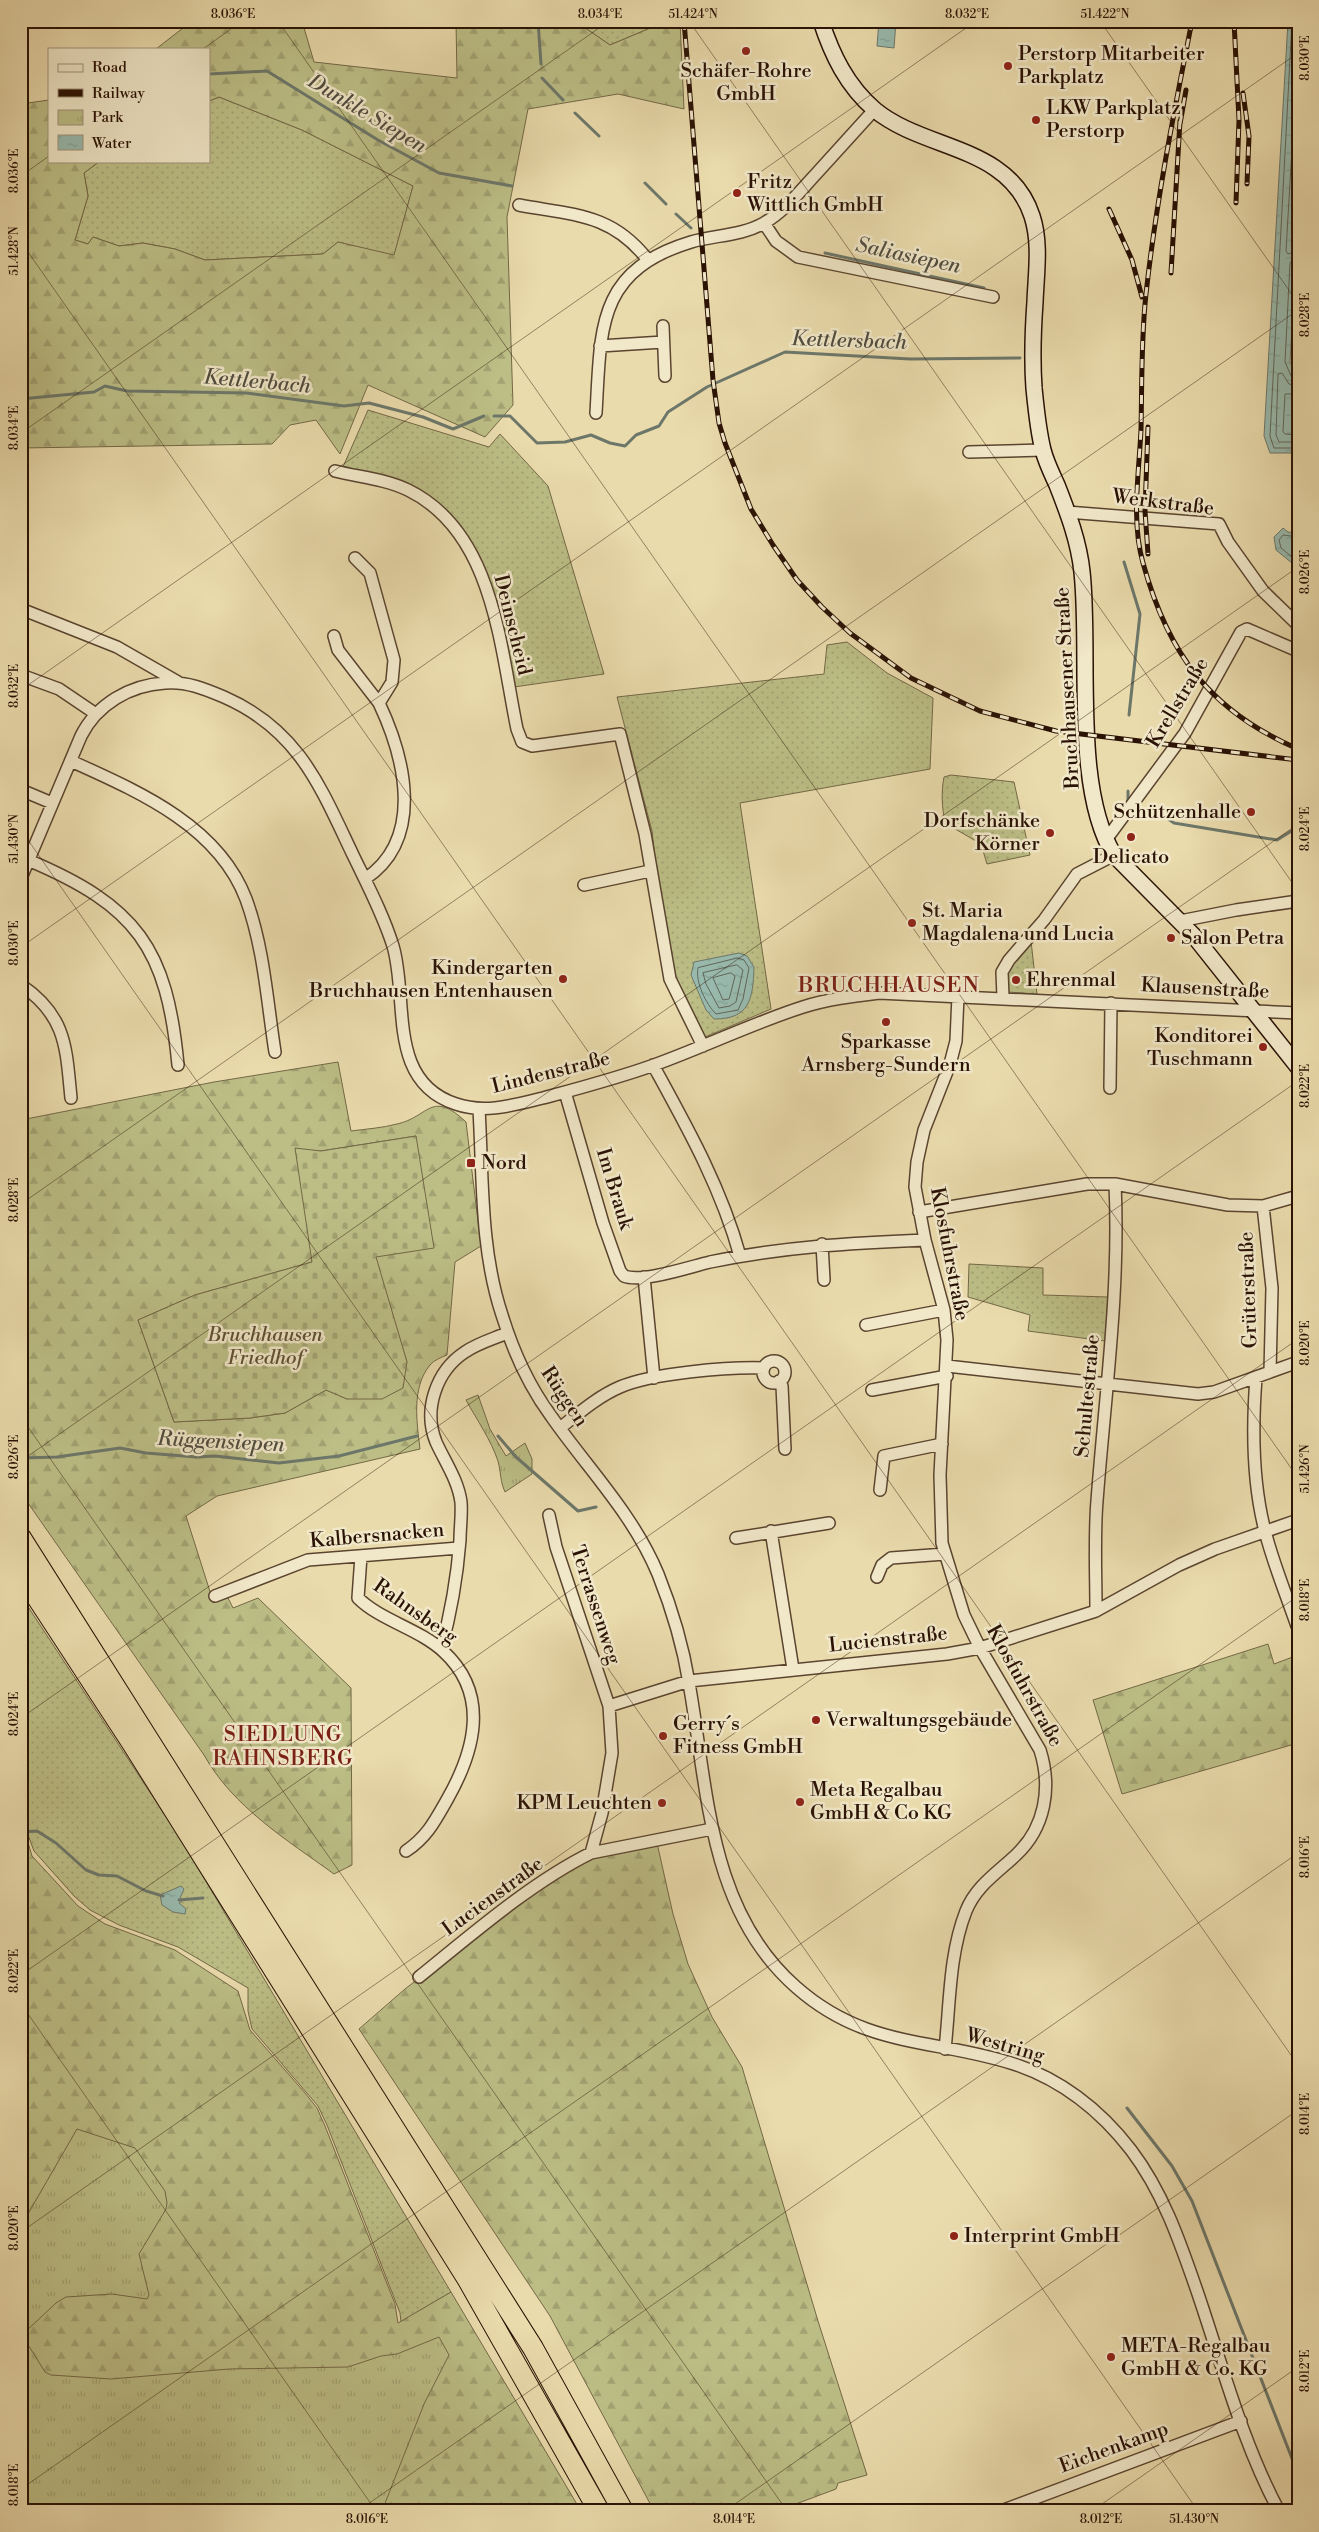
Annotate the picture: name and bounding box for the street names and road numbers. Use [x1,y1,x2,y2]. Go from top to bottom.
street label: Werkstraße [1110,484,1215,522]
street label: Deinscheid [487,572,537,679]
street label: Bruchhausener Straße [1050,586,1086,791]
street label: Krellstraße [1141,653,1215,753]
street label: Klausenstraße [1140,973,1270,1005]
street label: Lindenstraße [489,1046,613,1100]
street label: Im Brauk [590,1145,639,1234]
street label: Klosfuhrstraße [924,1185,974,1323]
street label: Grüterstraße [1234,1231,1264,1349]
street label: Schultestraße [1070,1333,1106,1459]
street label: Rüggen [535,1362,593,1432]
street label: Kalbersnacken [309,1518,445,1554]
street label: Terrassenweg [564,1542,626,1668]
street label: Rahnsberg [368,1574,463,1651]
street label: Lucienstraße [827,1621,949,1659]
street label: Klosfuhrstraße [980,1621,1068,1751]
street label: Lucienstraße [437,1852,549,1942]
street label: Westring [962,2023,1048,2069]
street label: Eichenkamp [1056,2417,1172,2479]

